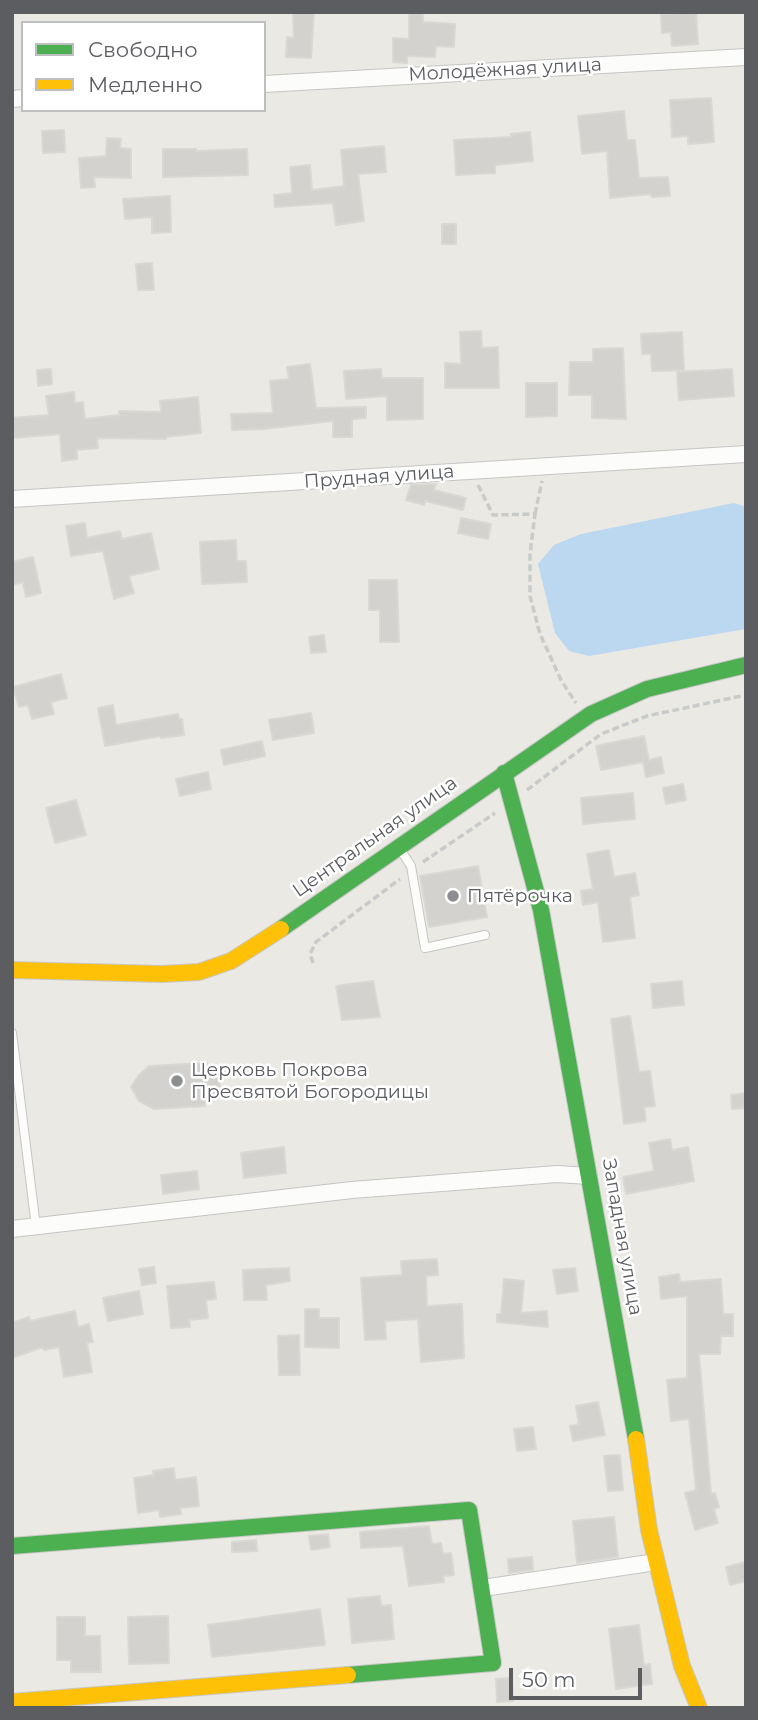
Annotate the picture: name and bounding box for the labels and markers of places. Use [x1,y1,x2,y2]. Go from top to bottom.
place label: Пятёрочка [467,885,573,907]
marker: Пятёрочка [445,888,461,904]
place label: Церковь Покрова Пресвятой Богородицы [191,1059,429,1103]
marker: Церковь Покрова Пресвятой Богородицы [169,1073,185,1089]

